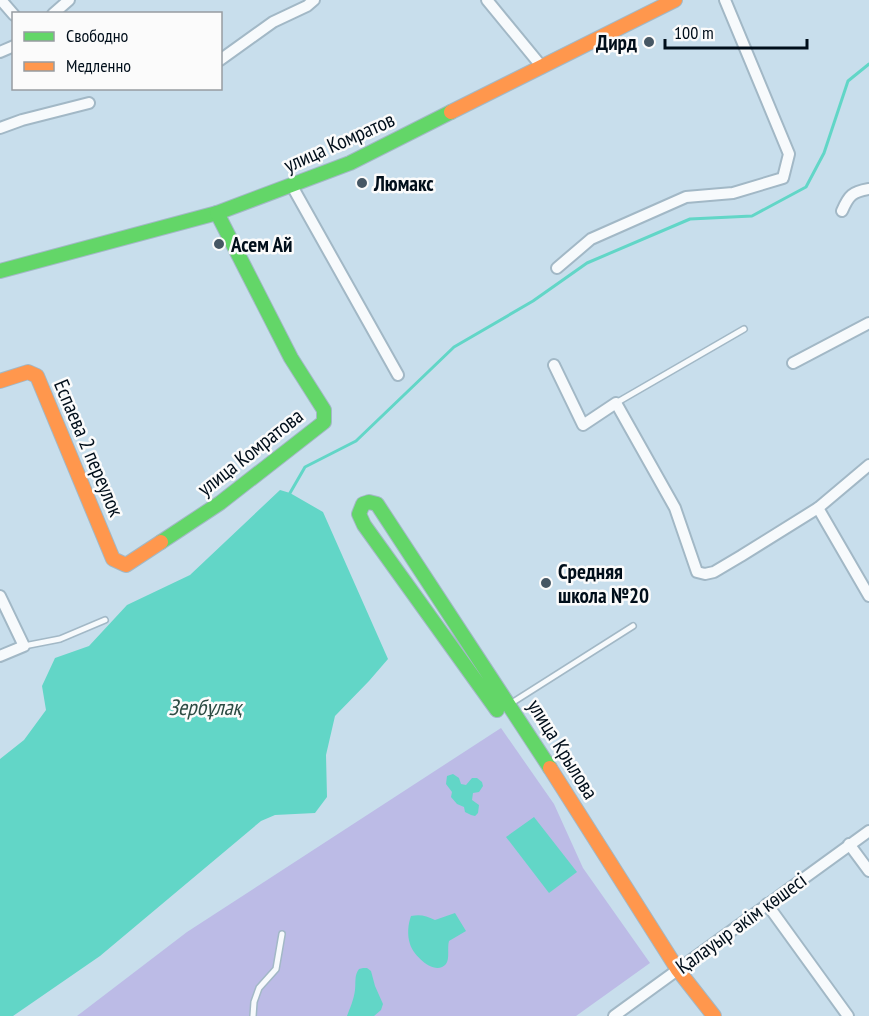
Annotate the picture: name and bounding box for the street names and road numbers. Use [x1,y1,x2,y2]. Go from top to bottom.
street label: улица Комратов [279,106,399,178]
street label: Еспаева 2 переулок [48,375,130,521]
street label: улица Комратова [192,402,308,502]
street label: улица Крылова [522,694,604,804]
street label: Қалауыр әкім көшесі [670,866,812,980]

